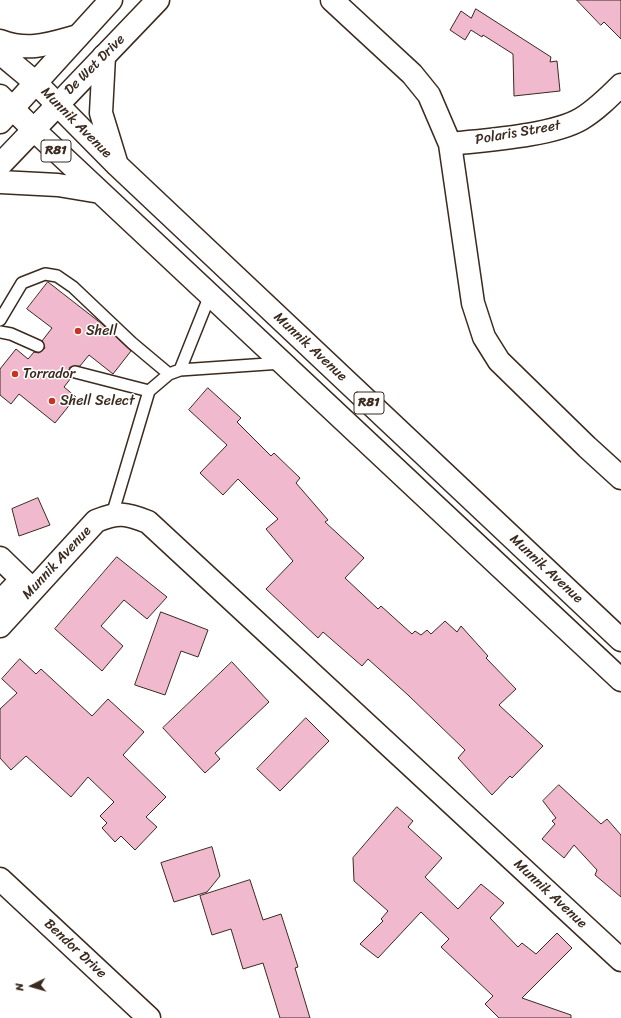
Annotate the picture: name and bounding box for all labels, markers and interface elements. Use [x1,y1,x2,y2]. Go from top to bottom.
street label: De Wet Drive [61,31,129,99]
street label: Munnik Avenue [37,84,115,162]
street label: Polaris Street [474,117,562,149]
road number: R81 [41,140,71,162]
street label: Munnik Avenue [270,309,350,385]
place label: Shell [86,323,117,339]
marker: Shell [73,326,83,336]
place label: Torrador [23,366,75,382]
marker: Torrador [10,369,20,379]
road number: R81 [354,392,384,414]
place label: Shell Select [60,393,135,409]
marker: Shell Select [47,396,57,406]
street label: Munnik Avenue [19,523,95,603]
street label: Munnik Avenue [506,531,586,607]
street label: Munnik Avenue [510,856,590,932]
street label: Bendor Drive [40,916,110,982]
north arrow [12,966,52,1006]
text: N [10,982,29,992]

